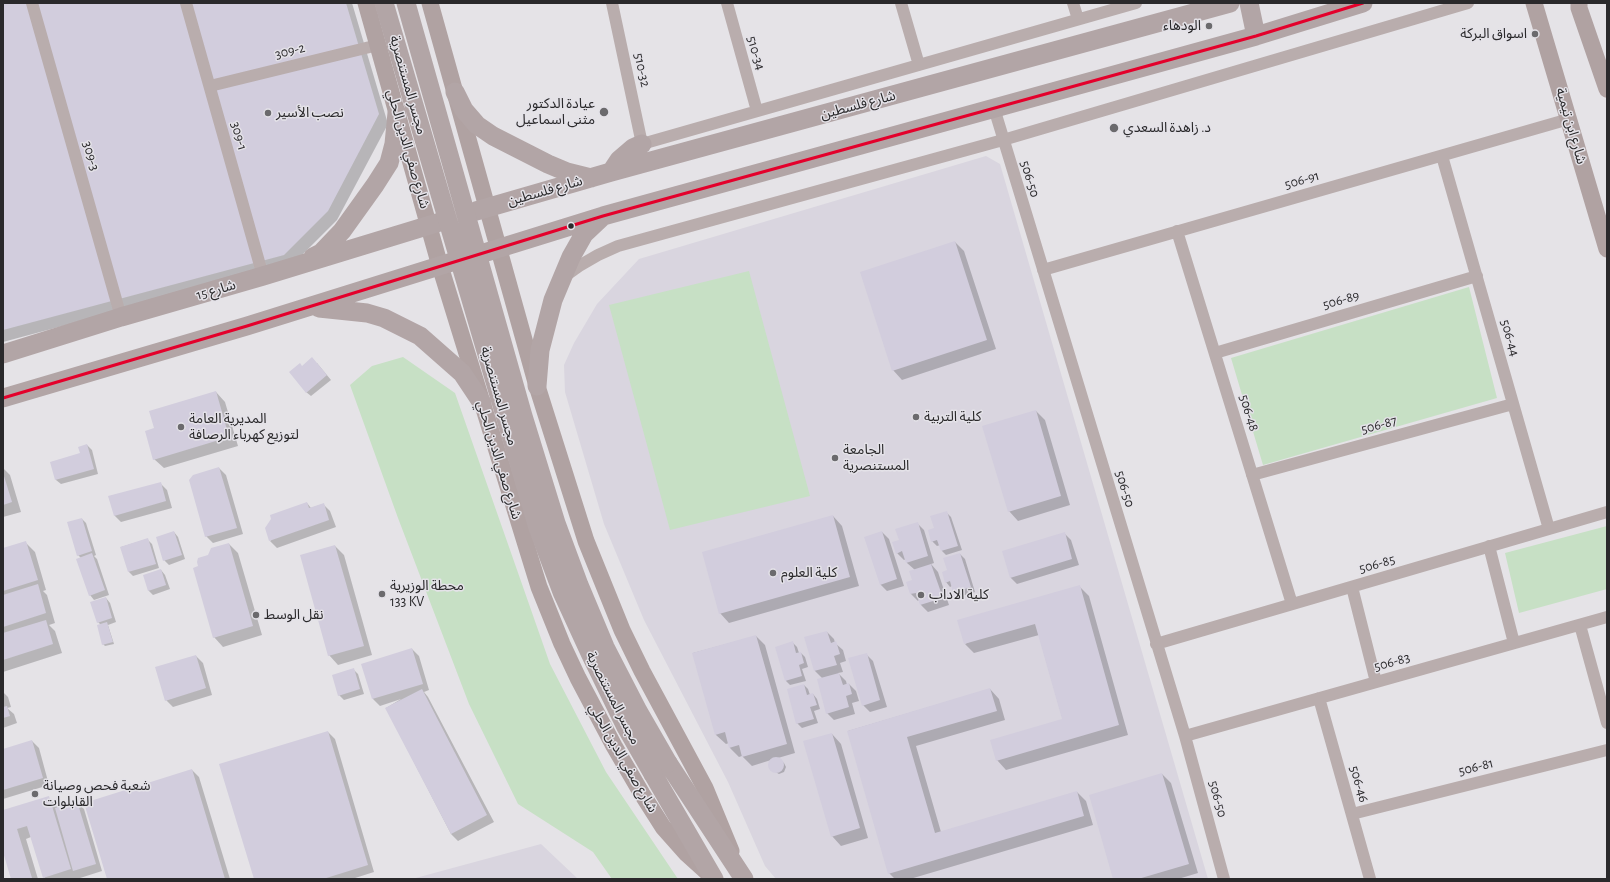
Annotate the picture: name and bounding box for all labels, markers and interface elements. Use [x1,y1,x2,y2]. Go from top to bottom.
place label: الودهاء [1163,18,1201,34]
marker: الودهاء [1204,21,1214,31]
place label: اسواق البركة [1460,26,1527,42]
marker: اسواق البركة [1530,29,1540,39]
street label: مجسر المستنصرية [386,33,430,137]
street label: 510-34 [743,34,769,72]
street label: 309-2 [273,39,307,63]
street label: 510-32 [630,51,654,89]
street label: شارع ابن تيمية [1552,86,1590,166]
street label: شارع صفي الدين الحلي [383,87,433,211]
street label: شارع فلسطين [818,87,898,123]
place label: عيادة الدكتور مثنى اسماعيل [516,96,595,128]
place label: نصب الأسير [276,105,344,121]
marker: عيادة الدكتور مثنى اسماعيل [598,106,610,118]
marker: نصب الأسير [263,108,273,118]
street label: 309-1 [227,120,251,152]
place label: د. زاهدة السعدي [1123,120,1211,136]
marker: د. زاهدة السعدي [1108,122,1120,134]
street label: 309-3 [79,139,103,173]
street label: 506-50 [1017,159,1043,199]
street label: 506-91 [1283,167,1321,193]
street label: شارع فلسطين [506,172,584,210]
unlabelled marker [566,221,576,231]
street label: شارع 15 [194,276,238,304]
street label: 506-89 [1321,287,1361,313]
street label: 506-44 [1497,318,1523,358]
street label: مجسر المستنصرية [477,344,521,448]
street label: 506-48 [1235,393,1263,433]
street label: شارع صفي الدين الحلي [473,399,525,521]
place label: كلية التربية [924,409,981,425]
place label: المديرية العامة لتوزيع كهرباء الرصافة [189,411,299,444]
marker: كلية التربية [911,412,921,422]
street label: 506-87 [1359,412,1399,438]
marker: المديرية العامة لتوزيع كهرباء الرصافة [176,422,186,432]
place label: الجامعة المستنصرية [843,442,909,474]
marker: الجامعة المستنصرية [830,453,840,463]
street label: 506-50 [1112,469,1138,509]
street label: 506-85 [1357,551,1397,577]
place label: كلية العلوم [781,565,837,581]
marker: كلية العلوم [768,568,778,578]
place label: محطة الوزيرية 133 KV [390,578,464,610]
place label: كلية الاداب [929,587,989,603]
marker: محطة الوزيرية 133 KV [377,589,387,599]
marker: كلية الاداب [916,590,926,600]
place label: نقل الوسط [264,607,323,623]
marker: نقل الوسط [251,610,261,620]
street label: مجسر المستنصرية [582,649,644,747]
street label: 506-83 [1372,649,1412,675]
street label: شارع صفي الدين الحلي [585,700,661,816]
street label: 506-81 [1457,755,1495,779]
street label: 506-46 [1346,764,1372,804]
place label: شعبة فحص وصيانة القابلوات [43,778,150,810]
street label: 506-50 [1205,779,1231,819]
marker: شعبة فحص وصيانة القابلوات [30,789,40,799]

